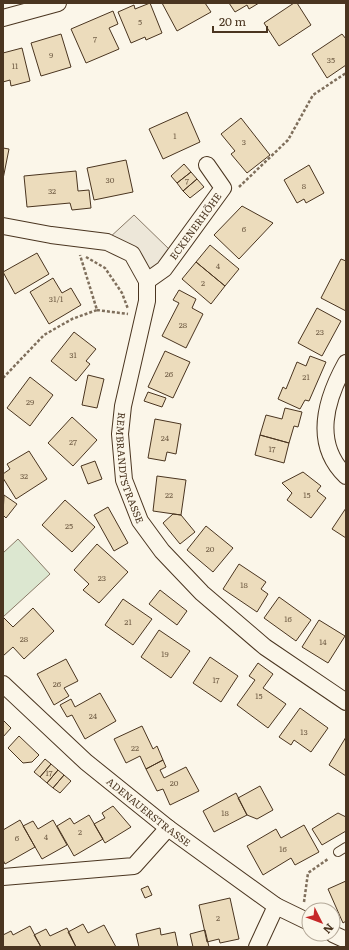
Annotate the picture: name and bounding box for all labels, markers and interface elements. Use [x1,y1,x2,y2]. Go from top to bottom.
scale bar [213,8,267,34]
text: 20 m [219,12,246,30]
house number: 5 [138,16,142,27]
house number: 7 [93,33,97,44]
house number: 9 [49,49,53,60]
house number: 35 [327,54,335,65]
house number: 11 [12,60,19,71]
house number: 1 [173,130,177,141]
house number: 3 [242,136,246,147]
house number: 30 [106,174,115,185]
house number: 7 [185,175,189,186]
house number: 8 [302,180,307,191]
house number: 32 [48,185,56,196]
street label: ECKENERHÖHE [165,189,225,262]
house number: 6 [242,223,247,234]
house number: 4 [216,260,221,271]
house number: 2 [201,277,205,288]
house number: 31/1 [49,293,64,304]
house number: 28 [179,319,188,330]
house number: 23 [316,326,324,337]
house number: 31 [69,349,78,360]
house number: 26 [165,368,174,379]
house number: 21 [302,371,310,382]
house number: 29 [26,396,34,407]
street label: REMBRANDTSTRASSE [113,412,148,525]
house number: 24 [161,432,170,443]
house number: 27 [69,436,77,447]
house number: 17 [268,443,276,454]
house number: 32 [20,470,28,481]
house number: 22 [165,489,173,500]
house number: 15 [303,489,311,500]
house number: 25 [65,520,73,531]
house number: 20 [206,543,215,554]
house number: 23 [98,572,106,583]
house number: 18 [240,579,248,590]
house number: 16 [284,613,292,624]
house number: 21 [124,616,132,627]
house number: 28 [20,633,29,644]
house number: 14 [319,636,327,647]
house number: 19 [161,648,169,659]
house number: 17 [212,674,220,685]
house number: 26 [53,678,62,689]
house number: 15 [255,690,263,701]
house number: 24 [89,710,98,721]
house number: 13 [300,726,308,737]
house number: 22 [131,742,139,753]
house number: 17 [45,767,53,778]
street label: ADENAUERSTRASSE [104,773,194,849]
house number: 20 [170,777,179,788]
house number: 18 [221,807,229,818]
house number: 2 [78,826,82,837]
house number: 4 [44,831,49,842]
house number: 6 [15,832,20,843]
house number: 16 [279,843,287,854]
north arrow [301,902,341,942]
house number: 2 [216,912,220,923]
text: N [320,921,338,938]

